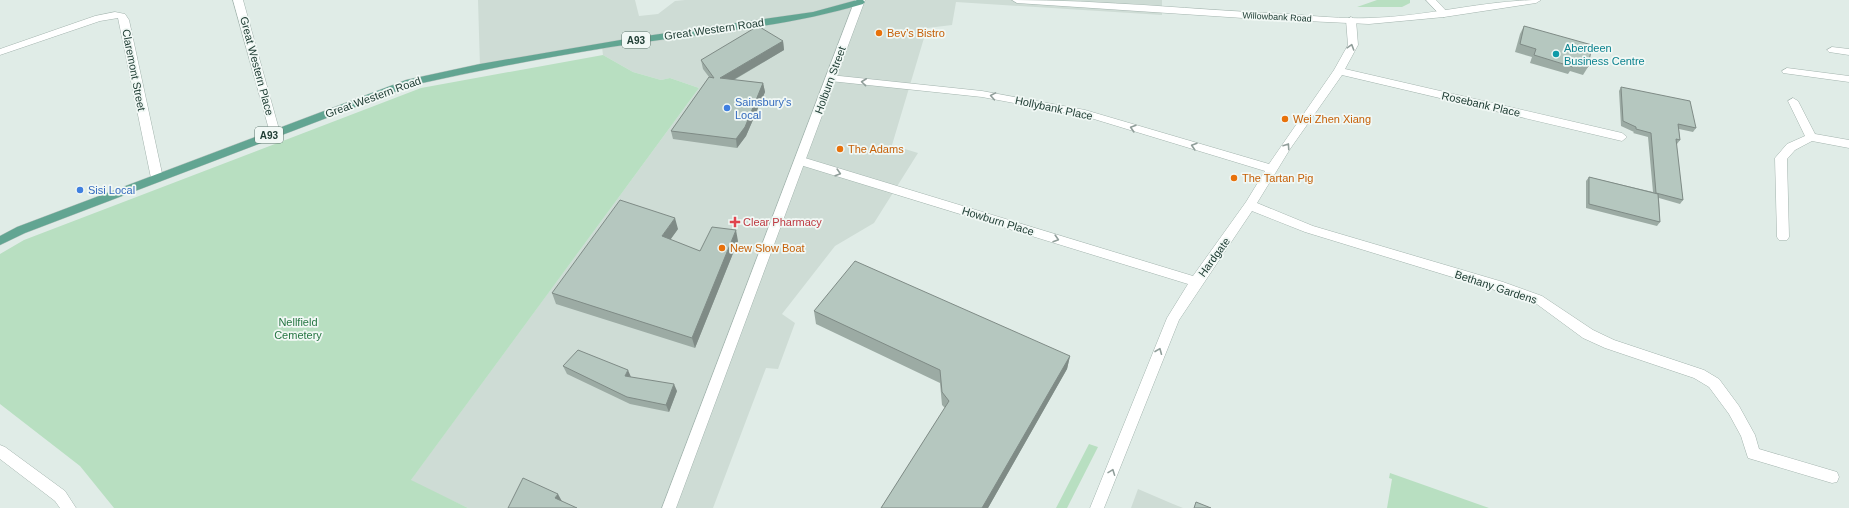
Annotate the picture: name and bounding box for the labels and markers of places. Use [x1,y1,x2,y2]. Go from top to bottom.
place label: Bev’s Bistro [887,27,945,39]
marker: Bev’s Bistro [874,28,884,38]
place label: Aberdeen Business Centre [1564,42,1645,67]
marker: Aberdeen Business Centre [1551,49,1561,59]
place label: Sainsbury's Local [735,96,792,121]
marker: Sainsbury's Local [722,103,732,113]
place label: Wei Zhen Xiang [1293,113,1371,125]
marker: Wei Zhen Xiang [1280,114,1290,124]
place label: The Adams [848,143,904,155]
marker: The Adams [835,144,845,154]
place label: The Tartan Pig [1242,172,1313,184]
marker: The Tartan Pig [1229,173,1239,183]
place label: Sisi Local [88,184,135,196]
marker: Sisi Local [75,185,85,195]
place label: Clear Pharmacy [743,216,822,228]
marker: Clear Pharmacy [730,217,740,227]
place label: New Slow Boat [730,242,805,254]
marker: New Slow Boat [717,243,727,253]

